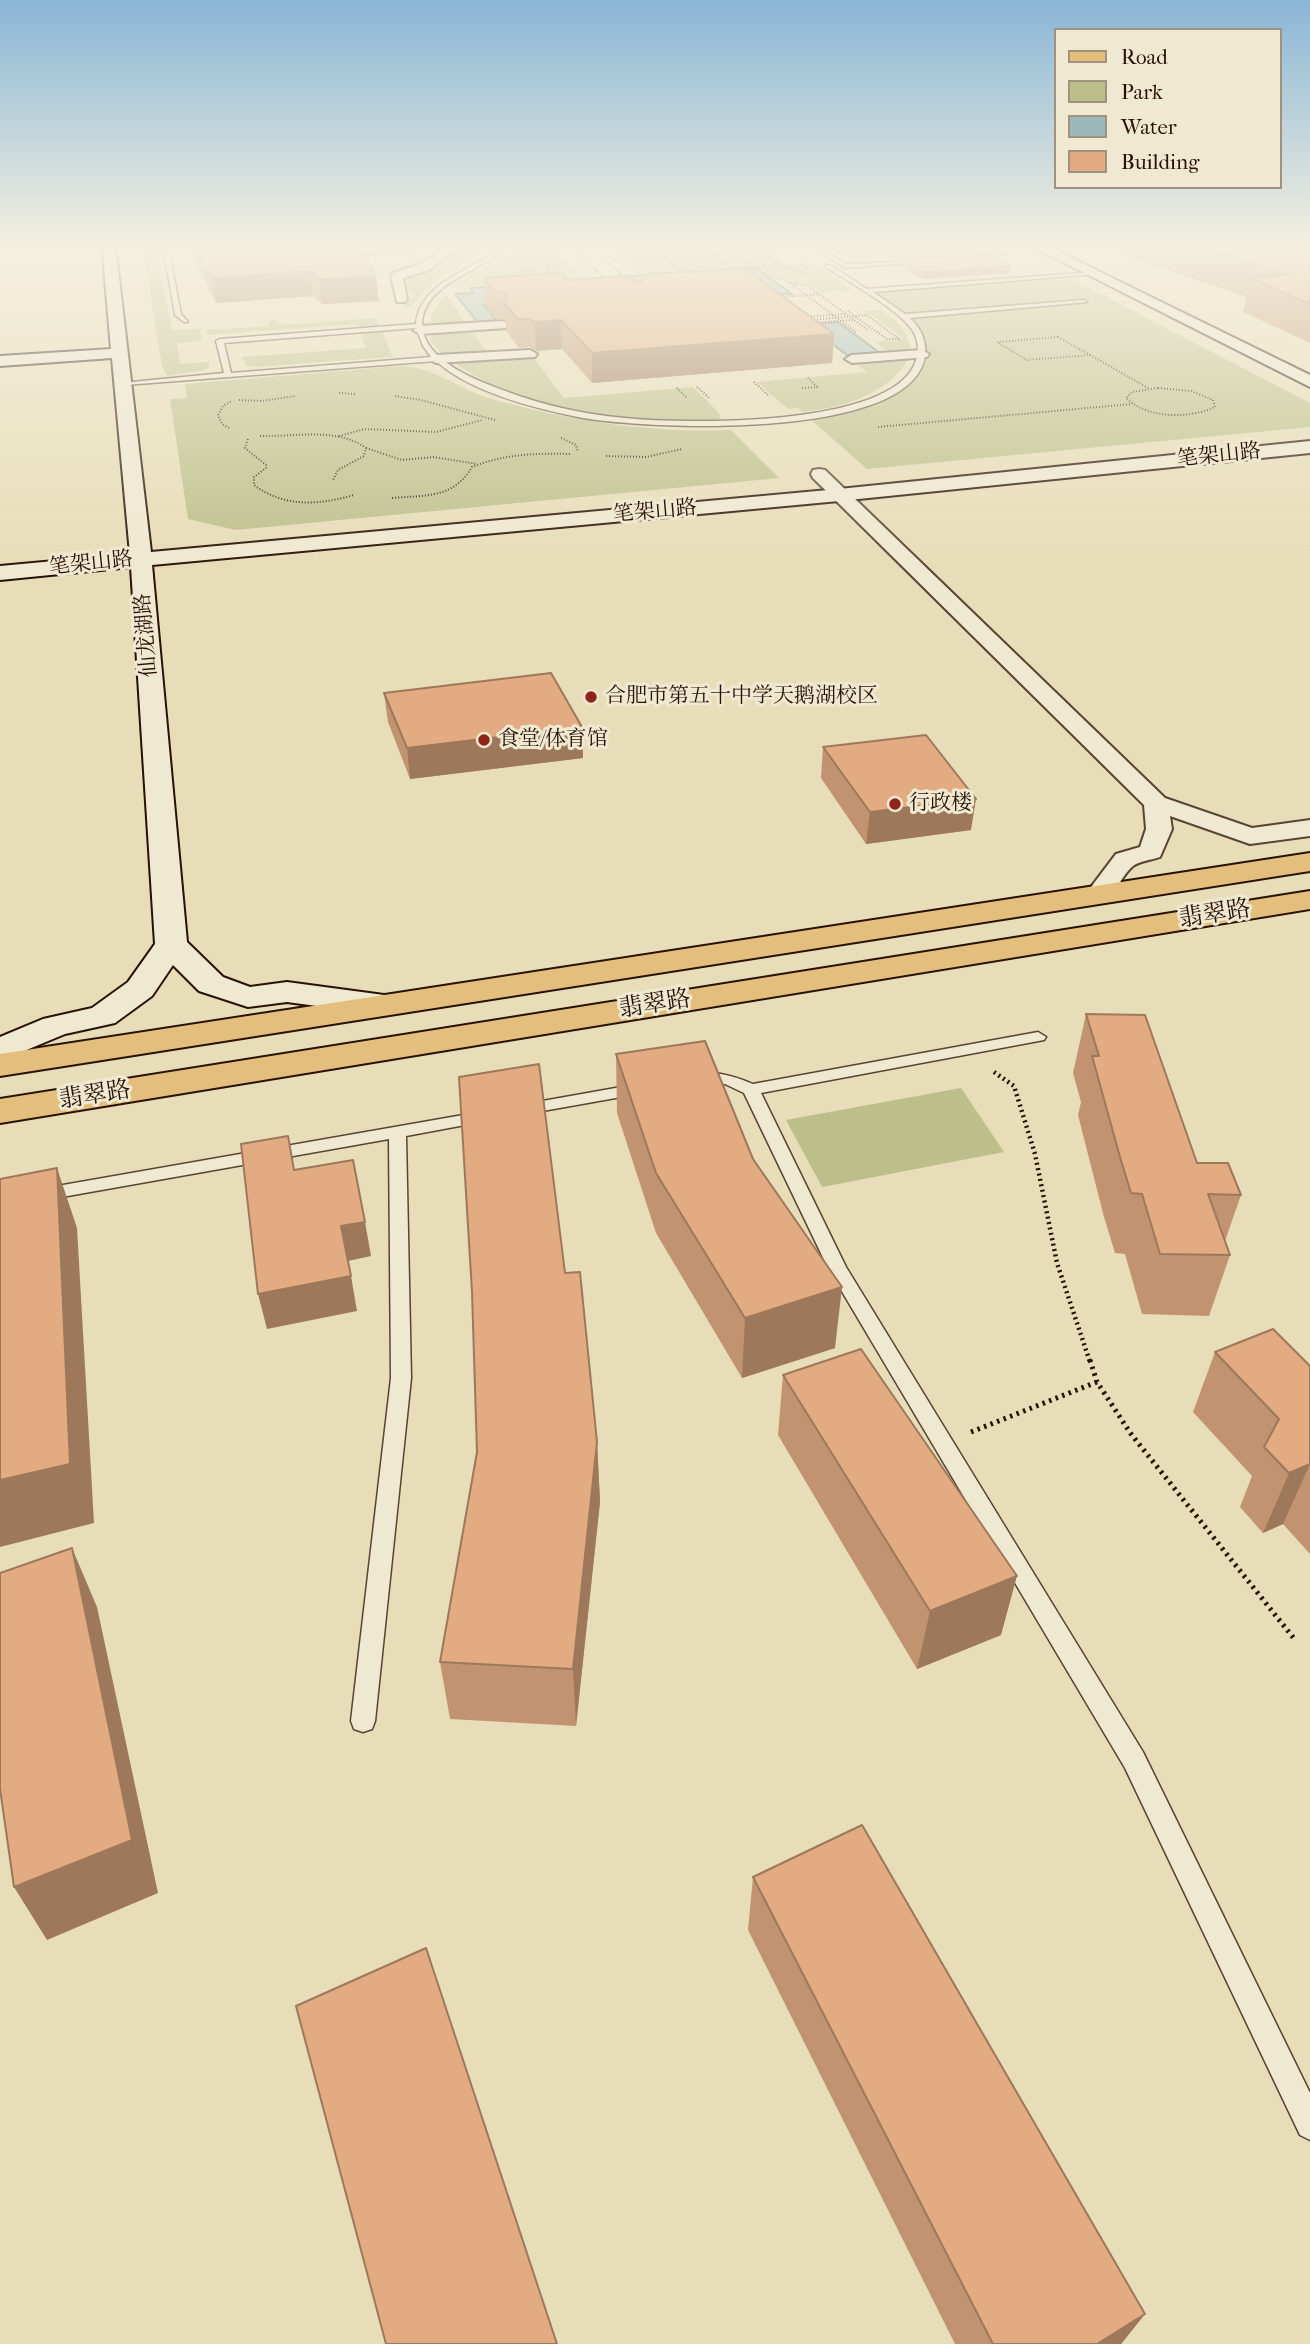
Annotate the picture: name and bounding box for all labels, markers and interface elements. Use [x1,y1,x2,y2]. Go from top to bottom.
legend [1054,28,1282,189]
text: Road [1121,45,1168,69]
text: Park [1121,80,1163,104]
text: Water [1121,115,1177,139]
text: Building [1121,150,1199,174]
street label: 笔架山路 [1176,439,1262,473]
street label: 笔架山路 [612,496,698,528]
street label: 笔架山路 [48,547,134,581]
street label: 仙龙湖路 [131,592,163,678]
place label: 合肥市第五十中学天鹅湖校区 [605,684,878,710]
marker: 合肥市第五十中学天鹅湖校区 [583,689,599,705]
place label: 食堂/体育馆 [498,727,608,753]
marker: 食堂/体育馆 [476,732,492,748]
place label: 行政楼 [909,791,972,817]
marker: 行政楼 [887,796,903,812]
street label: 翡翠路 [1177,895,1253,935]
street label: 翡翠路 [617,985,693,1025]
street label: 翡翠路 [57,1076,133,1116]

